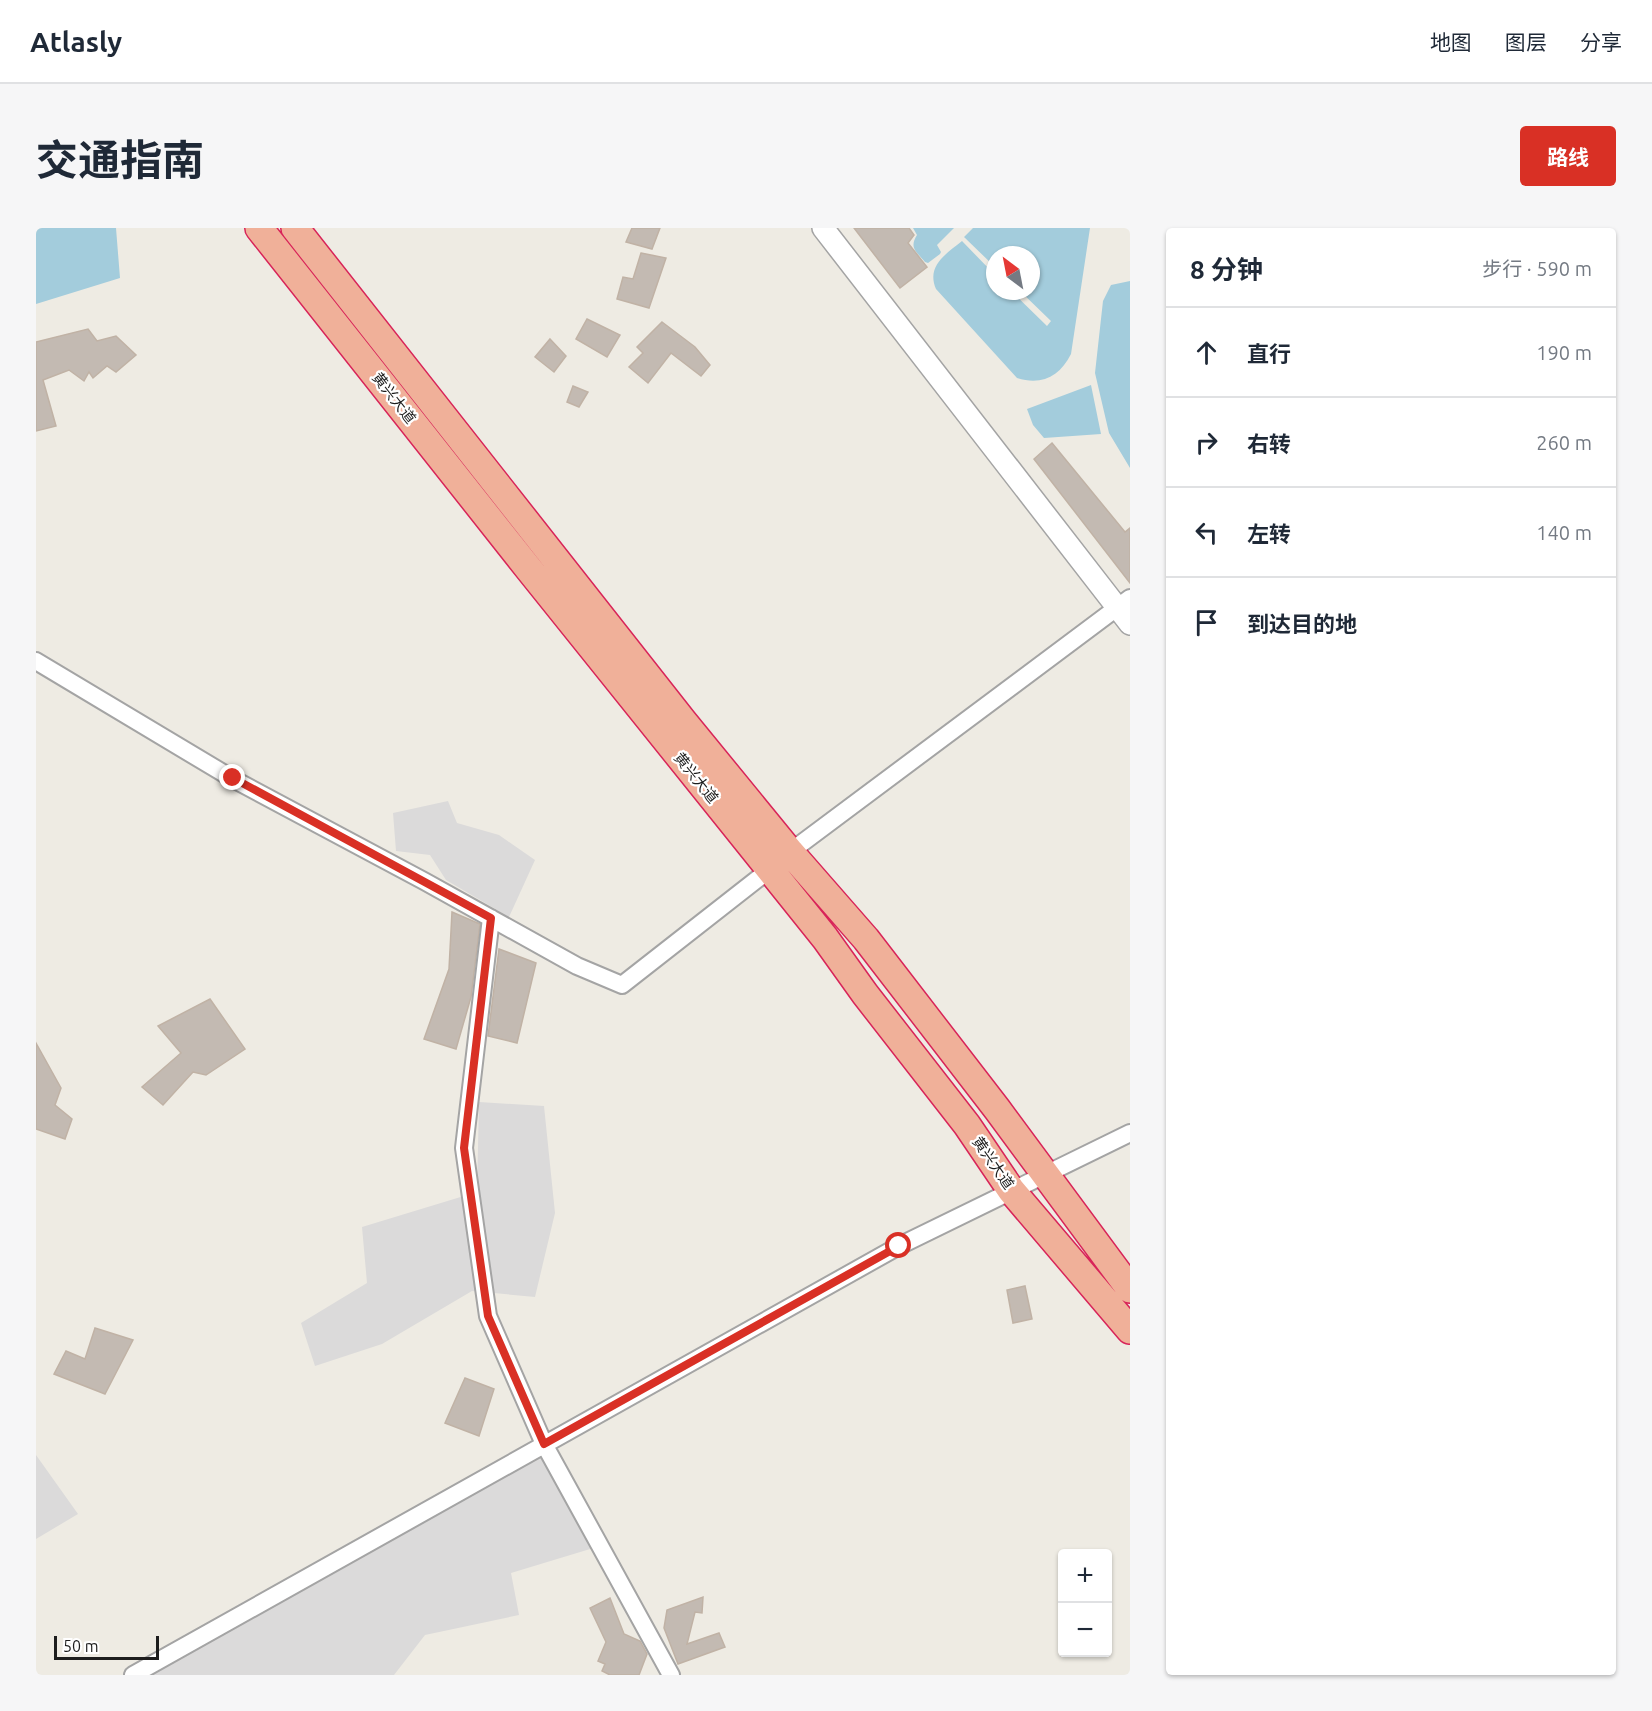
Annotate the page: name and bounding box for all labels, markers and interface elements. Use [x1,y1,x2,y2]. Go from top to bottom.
text: Atlasly [30,26,122,57]
text: 地图 [1430,30,1472,54]
text: 图层 [1505,30,1547,54]
text: 分享 [1580,30,1622,54]
button: 路线 [1520,126,1616,186]
text: 交通指南 [36,136,204,183]
north arrow [986,246,1040,300]
text: 8 分钟 [1190,255,1263,284]
text: 步行 · 590 m [1482,257,1592,280]
icon: ahead [1190,336,1223,369]
text: 直行 [1247,341,1291,366]
text: 190 m [1536,341,1592,364]
street label: 黄兴大道 [369,369,420,427]
icon: right [1190,426,1223,459]
text: 右转 [1247,431,1291,456]
text: 260 m [1536,431,1592,454]
icon: left [1190,516,1223,549]
text: 左转 [1247,521,1291,546]
text: 140 m [1536,521,1592,544]
icon: arrive [1190,606,1223,639]
text: 到达目的地 [1247,611,1357,636]
street label: 黄兴大道 [671,749,722,806]
route end [219,764,245,790]
street label: 黄兴大道 [969,1133,1018,1192]
route start [885,1232,911,1258]
map controls [1058,1549,1112,1657]
button: + [1058,1549,1112,1603]
button: − [1058,1603,1112,1657]
scale bar [54,1633,159,1660]
text: 50 m [63,1637,99,1655]

